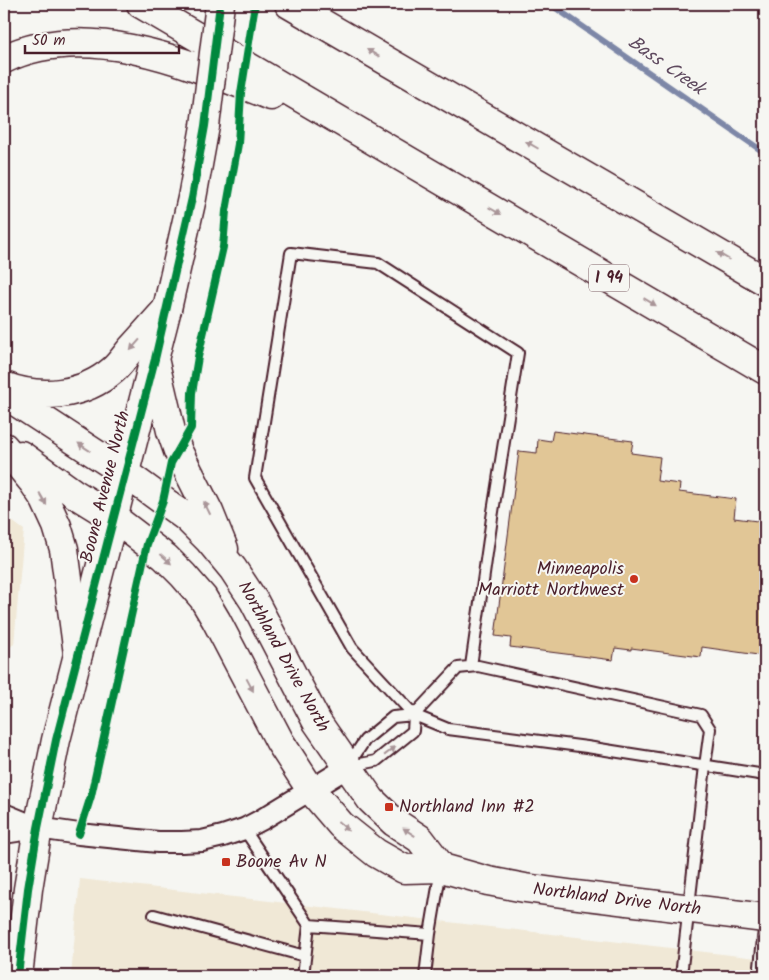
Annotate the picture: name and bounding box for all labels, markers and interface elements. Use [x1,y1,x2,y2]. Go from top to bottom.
scale bar [25,22,179,54]
water label: Bass Creek [621,28,713,105]
text: 50 m [32,29,66,53]
one-way arrow [366,48,379,57]
one-way arrow [525,140,538,149]
one-way arrow [489,206,502,215]
one-way arrow [717,252,730,261]
road number: I 94 [589,264,629,292]
one-way arrow [644,298,657,307]
one-way arrow [129,339,141,351]
street label: Boone Avenue North [73,408,139,566]
one-way arrow [77,442,90,451]
one-way arrow [39,493,48,506]
one-way arrow [203,501,211,515]
one-way arrow [159,553,171,565]
place label: Minneapolis Marriott Northwest [478,555,625,605]
marker: Minneapolis Marriott Northwest [628,573,640,585]
street label: Northland Drive North [229,576,337,738]
one-way arrow [246,678,254,692]
one-way arrow [383,745,396,756]
place label: Northland Inn #2 [399,793,535,822]
marker: Northland Inn #2 [383,801,395,813]
one-way arrow [337,820,349,832]
one-way arrow [402,827,416,837]
place label: Boone Av N [236,848,327,877]
marker: Boone Av N [220,856,232,868]
street label: Northland Drive North [531,875,703,925]

